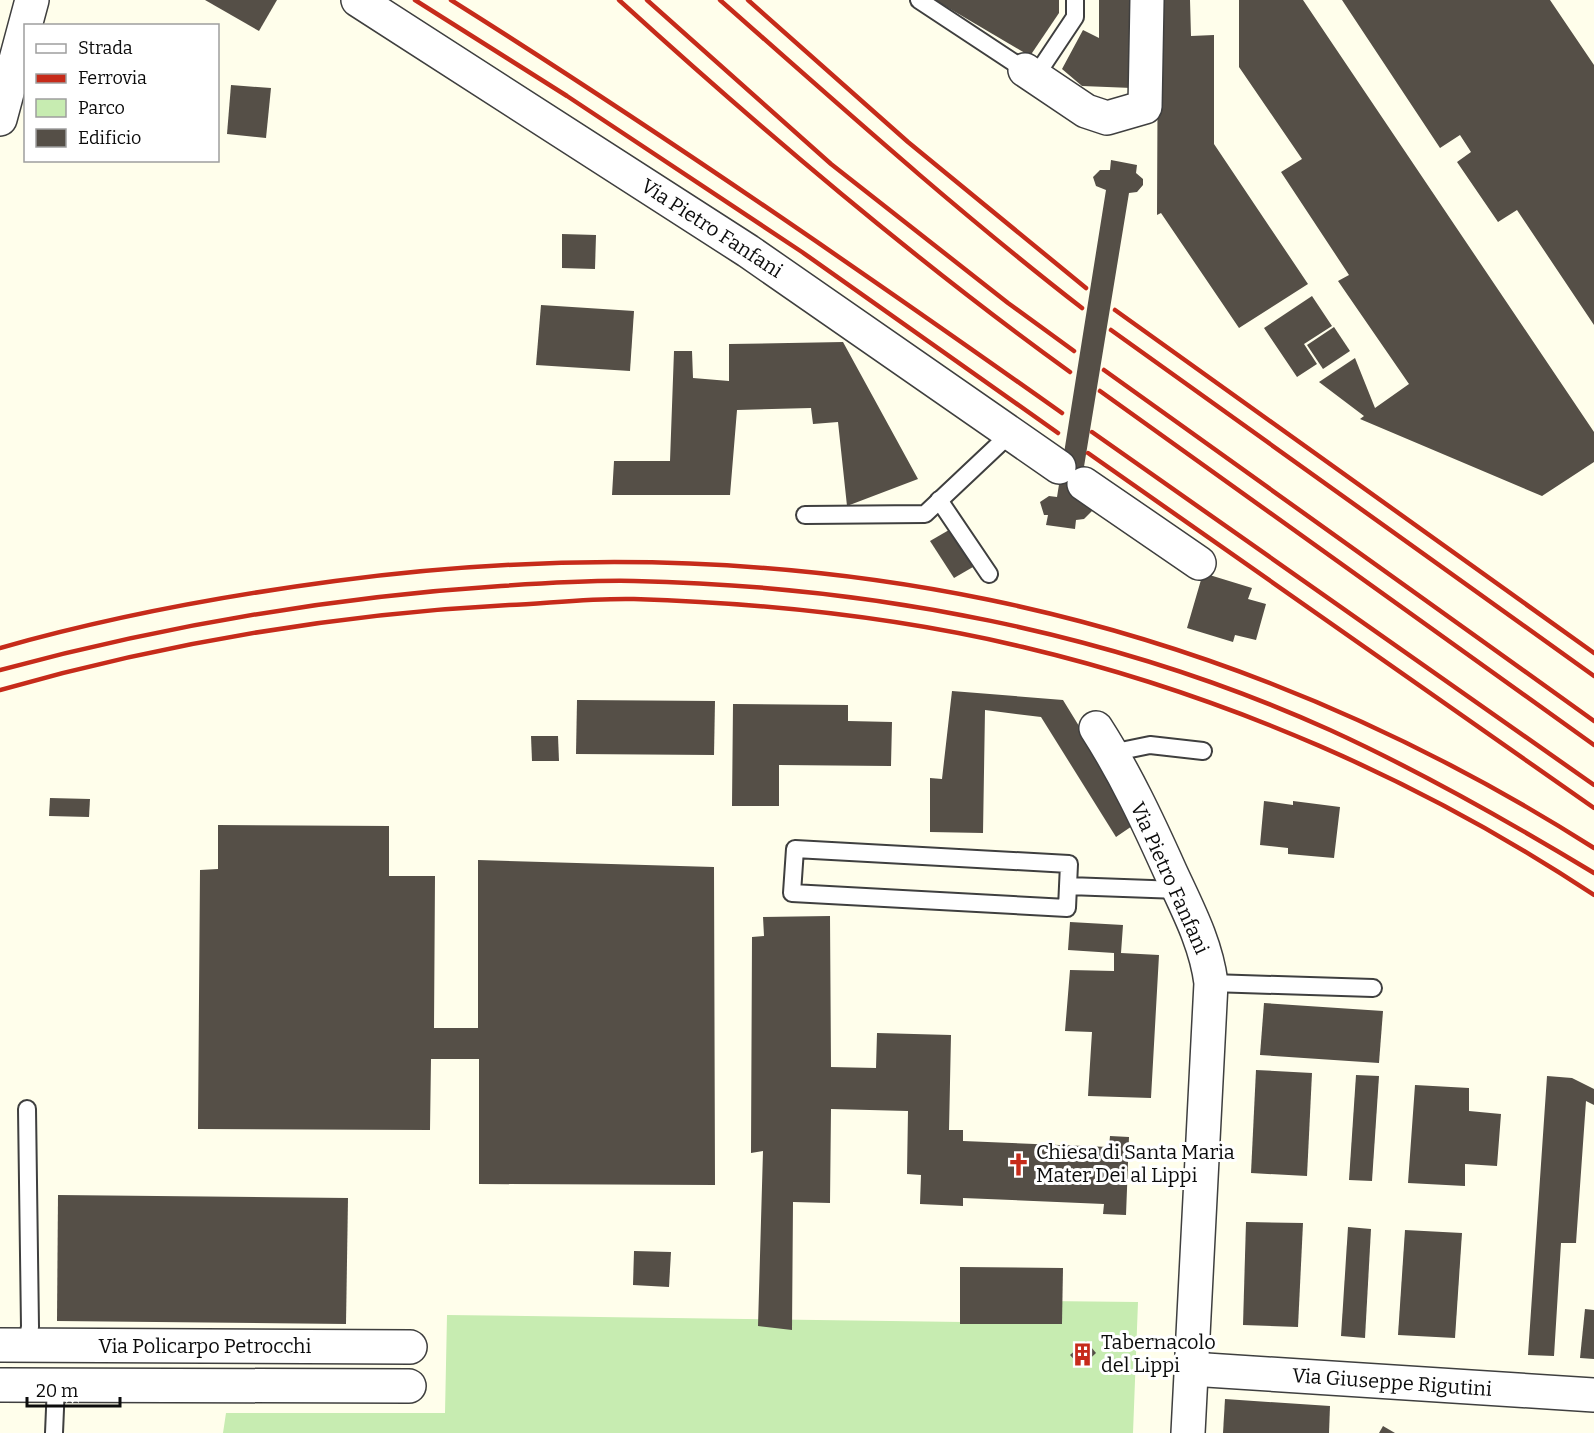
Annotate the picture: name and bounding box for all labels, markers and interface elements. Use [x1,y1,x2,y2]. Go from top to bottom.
legend [24,24,219,162]
text: Strada [78,37,133,59]
text: Ferrovia [78,67,147,89]
text: Parco [78,97,125,119]
text: Edificio [78,127,141,149]
street label: Via Pietro Fanfani [637,173,787,283]
street label: Via Pietro Fanfani [1126,798,1214,958]
place label: Chiesa di Santa Maria Mater Dei al Lippi [1036,1140,1235,1187]
church icon: Chiesa di Santa Maria Mater Dei al Lippi [1005,1151,1031,1177]
place label: Tabernacolo del Lippi [1101,1330,1216,1377]
street label: Via Policarpo Petrocchi [98,1334,312,1358]
building icon: Tabernacolo del Lippi [1070,1341,1096,1367]
street label: Via Giuseppe Rigutini [1291,1363,1493,1401]
scale bar [27,1370,120,1408]
text: 20 m [36,1380,78,1402]

